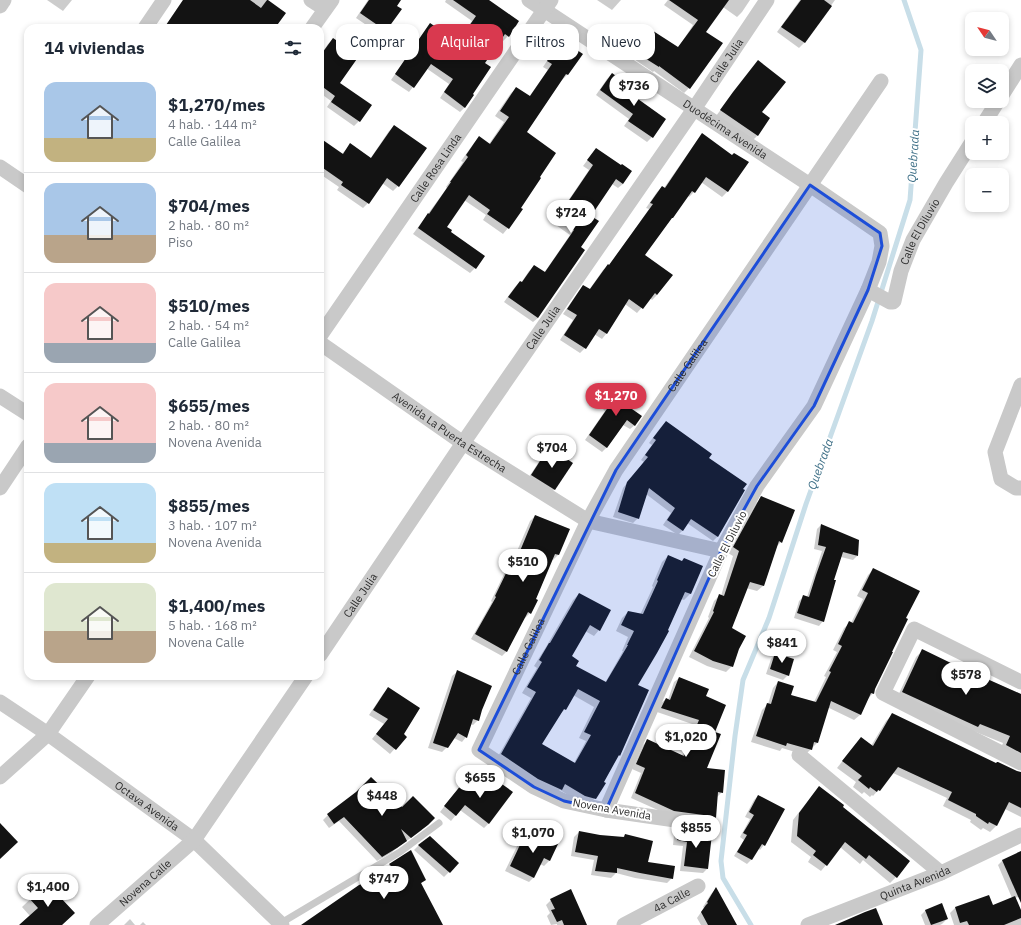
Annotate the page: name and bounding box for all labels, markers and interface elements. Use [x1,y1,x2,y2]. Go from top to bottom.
north arrow [965,12,1009,56]
map controls [965,12,1009,212]
chip: Comprar [336,24,419,60]
chip: Alquilar [427,24,503,60]
chip: Filtros [511,24,579,60]
chip: Nuevo [587,24,655,60]
street label: Calle Julia [706,36,746,86]
text: 14 viviendas [44,37,145,59]
icon: filters [282,37,304,59]
button: layers [965,64,1009,108]
pin: $736 [610,73,658,107]
text: $736 [618,77,650,94]
text: $1,270/mes [168,94,265,116]
street label: Duodécima Avenida [680,96,770,162]
icon: home [76,98,124,146]
text: 4 hab. · 144 m² [168,116,257,133]
button: + [965,116,1009,160]
water label: Quebrada [904,129,922,183]
street label: Calle Rosa Linda [407,130,464,205]
text: Calle Galilea [168,133,241,150]
button: − [965,168,1009,212]
text: $704/mes [168,195,250,217]
street label: Calle El Diluvio [897,196,943,267]
icon: home [76,199,124,247]
pin: $724 [547,200,595,234]
text: $724 [555,204,587,221]
text: 2 hab. · 80 m² [168,217,249,234]
text: Piso [168,234,193,251]
text: $510/mes [168,295,250,317]
icon: home [76,299,124,347]
street label: Calle Julia [523,303,563,353]
text: 2 hab. · 54 m² [168,317,249,334]
text: Calle Galilea [168,334,241,351]
street label: Calle Galilea [664,336,711,395]
pin: $1,270 [583,383,649,417]
text: $1,270 [594,387,638,404]
street label: Avenida La Puerta Estrecha [389,389,509,475]
text: $655/mes [168,395,250,417]
icon: home [76,399,124,447]
text: 2 hab. · 80 m² [168,417,249,434]
text: Novena Avenida [168,434,262,451]
pin: $704 [528,435,576,469]
water label: Quebrada [804,436,836,492]
text: $704 [536,439,568,456]
text: $855/mes [168,495,250,517]
icon: home [76,499,124,547]
street label: Calle El Diluvio [704,508,750,580]
text: 3 hab. · 107 m² [168,517,257,534]
text: Novena Avenida [168,534,262,551]
pin: $510 [499,549,547,583]
text: $510 [507,553,539,570]
street label: Calle Julia [340,570,380,620]
text: $1,400/mes [168,595,265,617]
icon: home [76,599,124,647]
street label: Calle Galilea [509,616,548,677]
text: 5 hab. · 168 m² [168,617,257,634]
pin: $841 [758,630,806,664]
text: Novena Calle [168,634,244,651]
text: $841 [766,634,798,651]
pin: $578 [942,662,990,696]
text: $578 [950,666,982,683]
pin: $1,020 [653,724,719,758]
text: $1,020 [664,728,708,745]
pin: $655 [456,765,504,799]
text: $655 [464,769,496,786]
street label: Octava Avenida [112,778,182,834]
pin: $448 [358,783,406,817]
text: $448 [366,787,398,804]
street label: Novena Avenida [572,795,652,823]
pin: $855 [672,815,720,849]
text: $855 [680,819,712,836]
pin: $1,070 [500,820,566,854]
text: $1,070 [511,824,555,841]
street label: Novena Calle [116,856,174,909]
street label: Quinta Avenida [878,862,953,903]
pin: $747 [360,866,408,900]
text: $747 [368,870,400,887]
pin: $1,400 [15,874,81,908]
text: $1,400 [26,878,70,895]
street label: 4a Calle [651,884,693,915]

